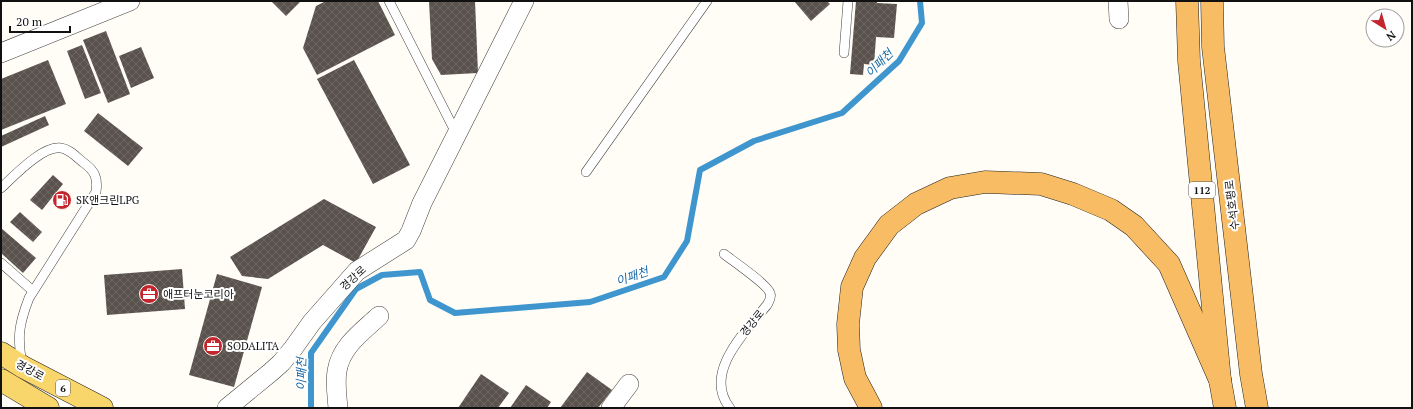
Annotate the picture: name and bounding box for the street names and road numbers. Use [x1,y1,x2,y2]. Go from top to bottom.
street label: 수석호평로 [1222,179,1242,231]
road number: 112 [1189,182,1215,198]
street label: 경강로 [337,263,369,293]
street label: 경강로 [737,307,767,339]
street label: 경강로 [13,357,47,383]
road number: 6 [56,380,70,396]

